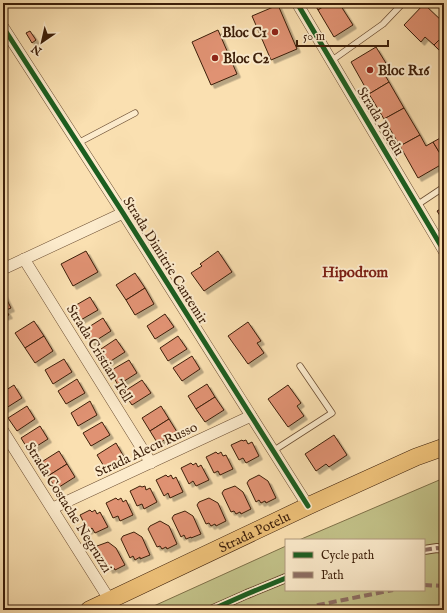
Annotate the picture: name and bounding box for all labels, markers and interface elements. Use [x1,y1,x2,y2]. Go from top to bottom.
north arrow [22,22,62,62]
scale bar [297,22,388,48]
place label: Bloc C1 [222,24,267,42]
marker: Bloc C1 [270,27,280,37]
text: 50 m [303,29,325,44]
text: N [29,41,46,58]
place label: Bloc C2 [223,50,270,68]
marker: Bloc C2 [210,53,220,63]
place label: Bloc R16 [378,62,430,80]
marker: Bloc R16 [365,65,375,75]
street label: Strada Potelu [353,84,408,159]
street label: Strada Dimitrie Cantemir [119,194,212,328]
district label: Hipodrom [322,263,389,282]
street label: Strada Cristian Tell [62,301,136,406]
street label: Strada Alecu Russo [92,418,201,482]
street label: Strada Costache Negruzzi [21,439,116,576]
street label: Strada Potelu [216,508,294,557]
legend [285,539,425,591]
text: Cycle path [321,548,375,564]
text: Path [321,568,344,583]

